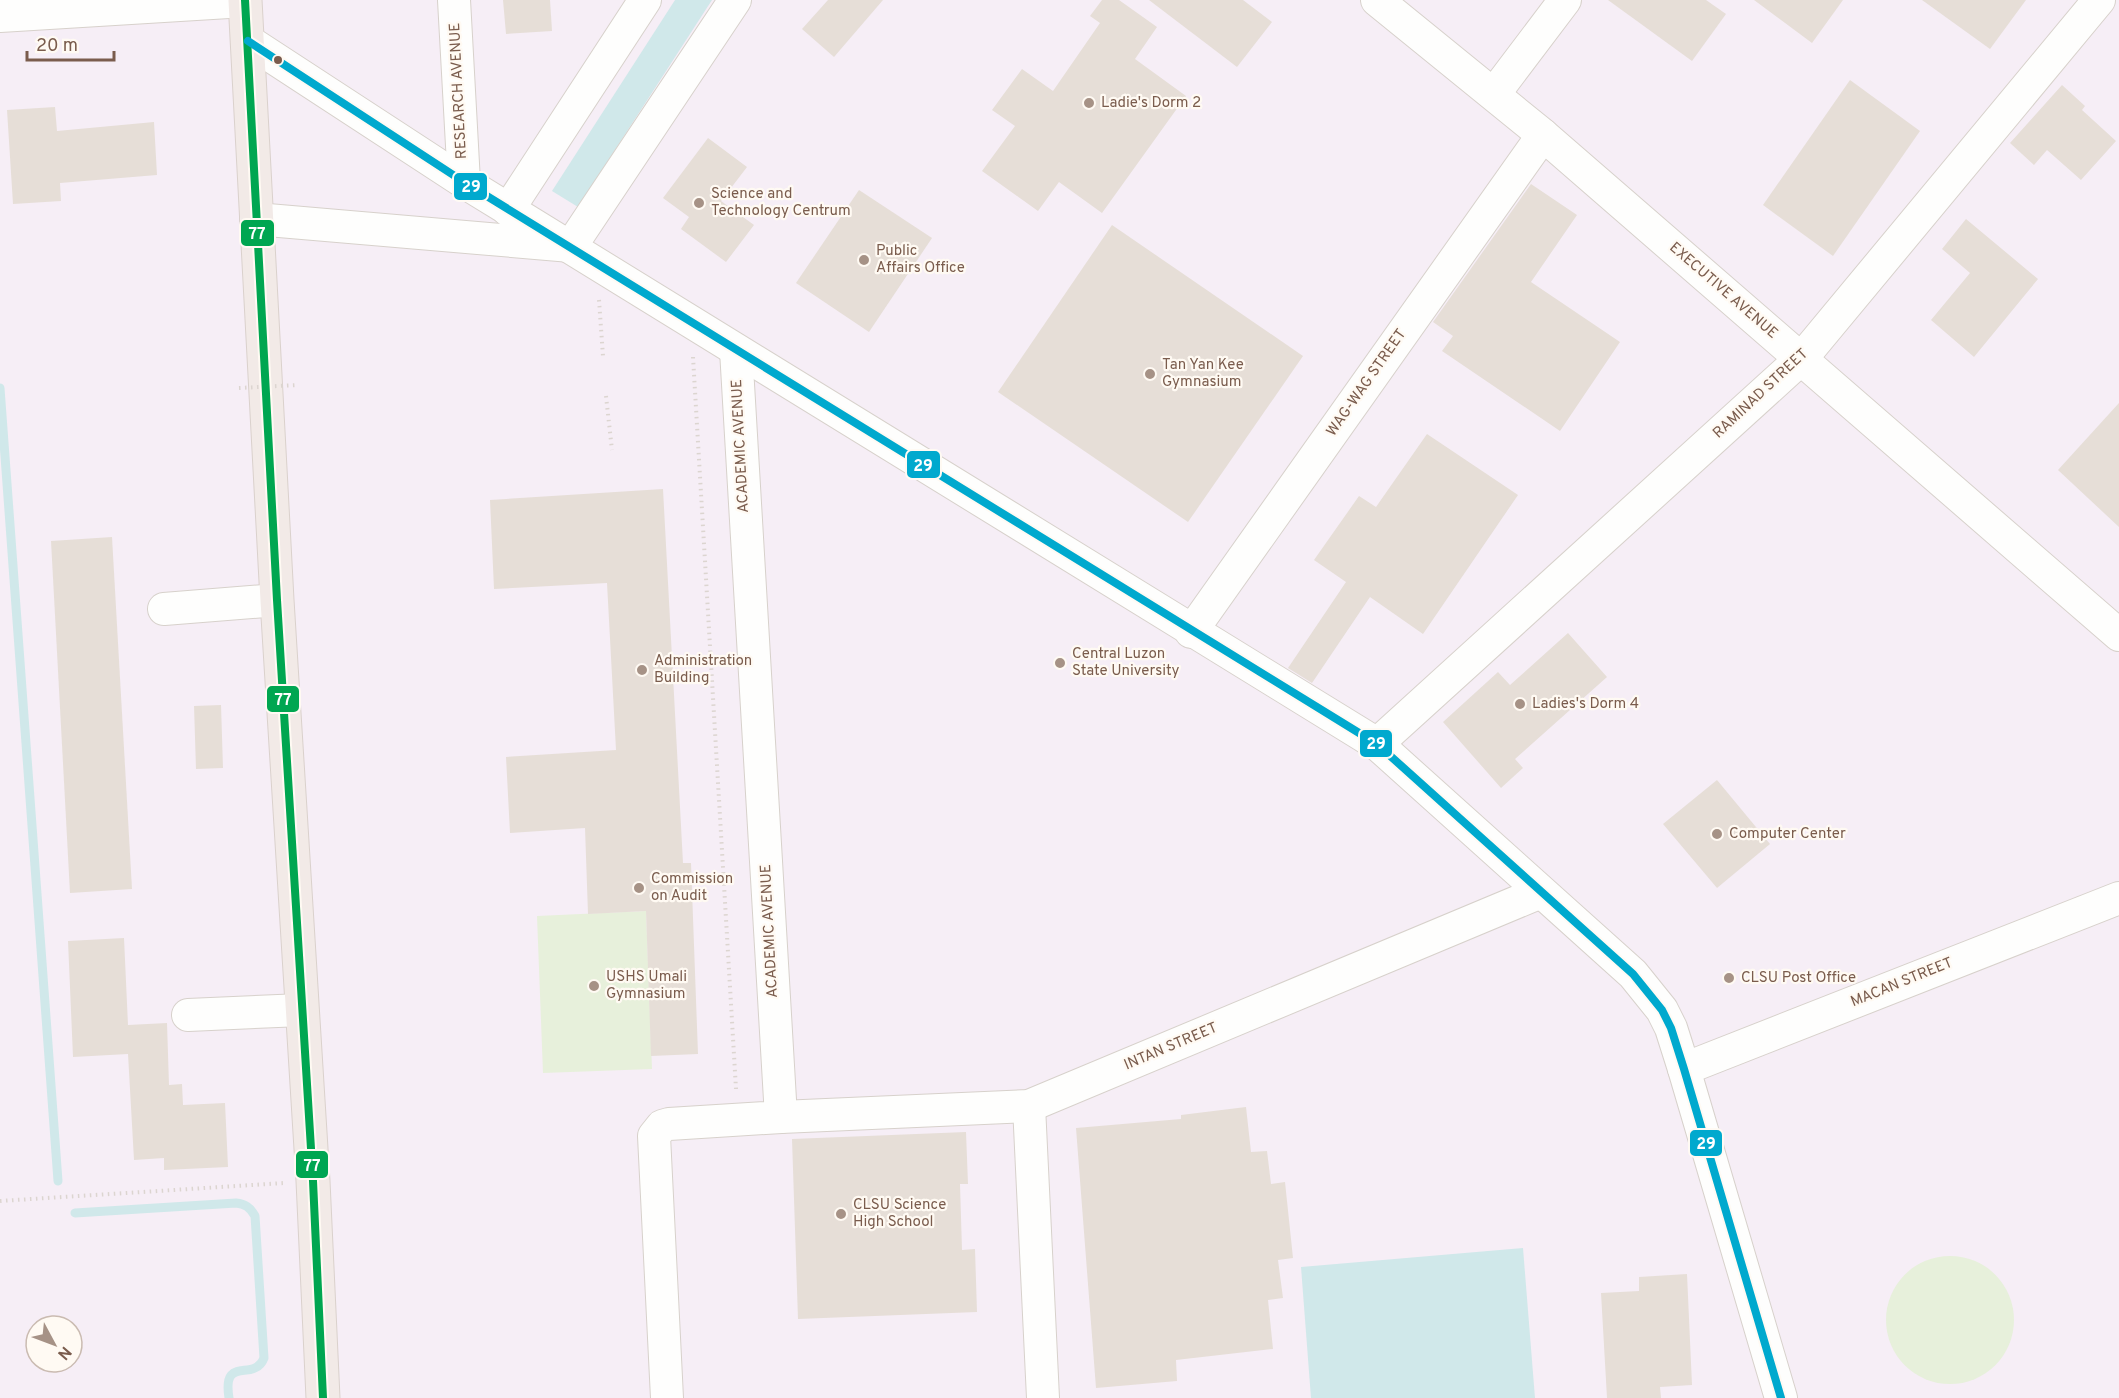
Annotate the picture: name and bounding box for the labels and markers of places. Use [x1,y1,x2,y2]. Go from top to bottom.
unlabelled marker [272,54,284,66]
place label: Ladie's Dorm 2 [1101,94,1201,113]
marker: Ladie's Dorm 2 [1082,96,1096,110]
place label: Science and Technology Centrum [711,185,851,221]
marker: Science and Technology Centrum [692,196,706,210]
place label: Public Affairs Office [876,242,965,278]
marker: Public Affairs Office [857,253,871,267]
place label: Tan Yan Kee Gymnasium [1162,356,1244,392]
marker: Tan Yan Kee Gymnasium [1143,367,1157,381]
place label: Central Luzon State University [1072,645,1179,681]
place label: Administration Building [654,652,752,688]
marker: Central Luzon State University [1053,656,1067,670]
marker: Administration Building [635,663,649,677]
place label: Ladies's Dorm 4 [1532,695,1639,714]
marker: Ladies's Dorm 4 [1513,697,1527,711]
place label: Computer Center [1729,825,1846,844]
marker: Computer Center [1710,827,1724,841]
place label: Commission on Audit [651,870,733,906]
marker: Commission on Audit [632,881,646,895]
place label: USHS Umali Gymnasium [606,968,687,1004]
place label: CLSU Post Office [1741,969,1856,988]
marker: CLSU Post Office [1722,971,1736,985]
marker: USHS Umali Gymnasium [587,979,601,993]
place label: CLSU Science High School [853,1196,946,1232]
marker: CLSU Science High School [834,1207,848,1221]

